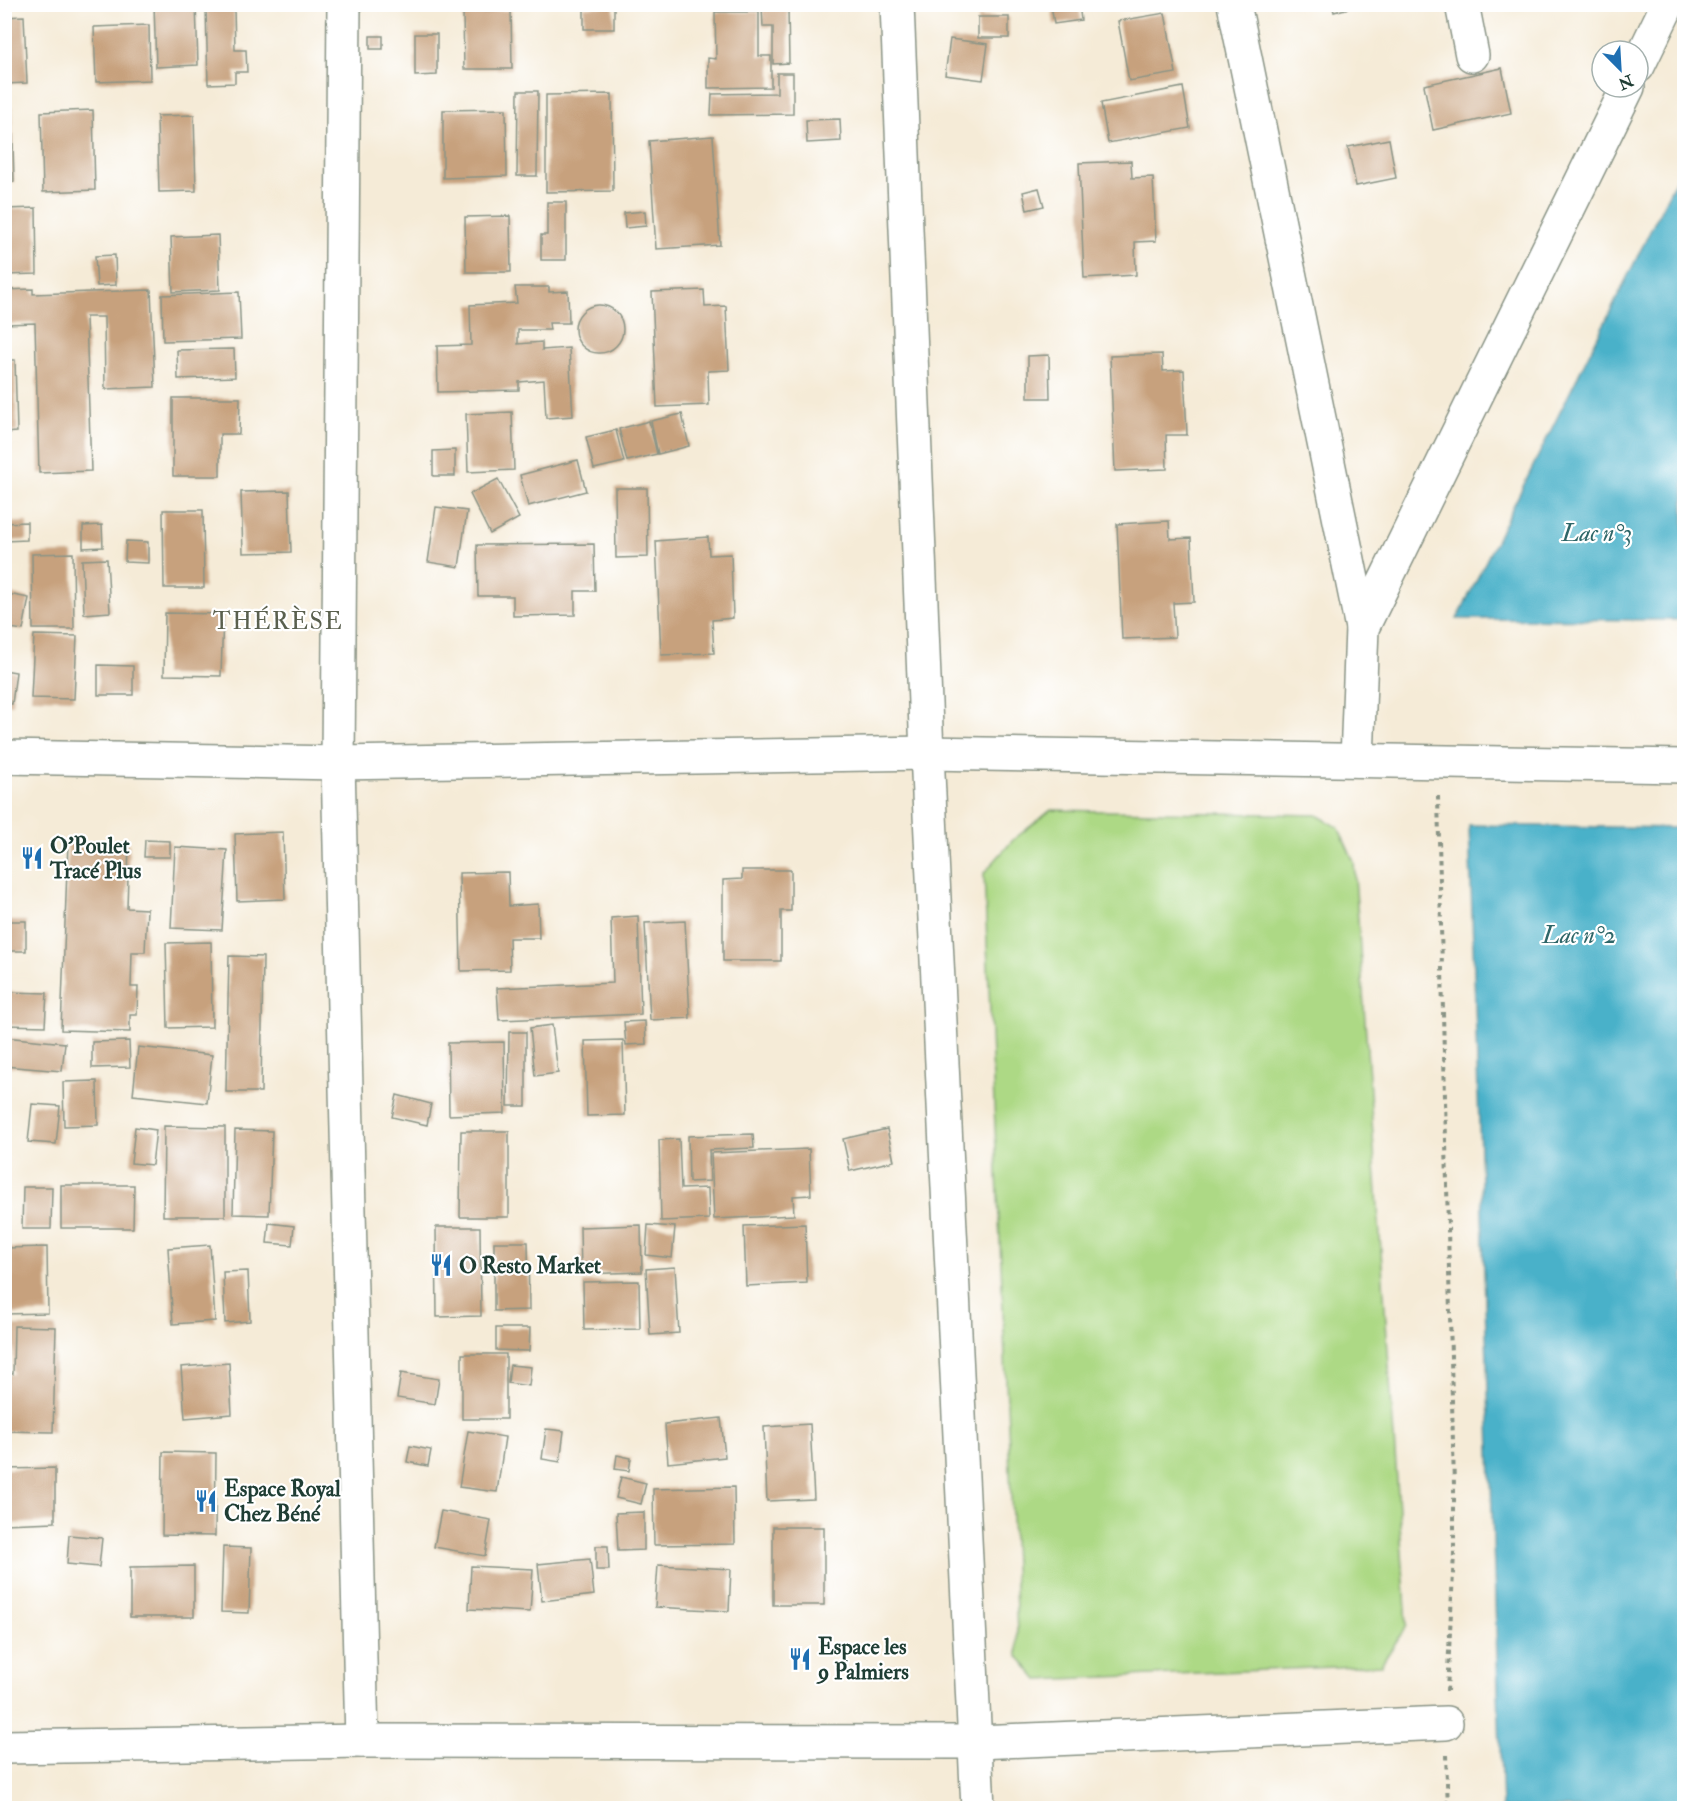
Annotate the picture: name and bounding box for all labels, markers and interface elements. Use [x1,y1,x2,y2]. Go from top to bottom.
north arrow [1590,39,1650,99]
text: N [1614,69,1637,94]
water label: Lac n°3 [1561,518,1632,549]
district label: THÉRÈSE [213,605,343,637]
place label: O'Poulet Tracé Plus [49,832,142,885]
restaurant icon: O'Poulet Tracé Plus [19,845,45,871]
water label: Lac n°2 [1541,920,1616,951]
restaurant icon: O Resto Market [428,1252,454,1278]
place label: O Resto Market [459,1252,602,1280]
place label: Espace Royal Chez Béné [224,1475,341,1528]
restaurant icon: Espace Royal Chez Béné [193,1488,219,1514]
place label: Espace les 9 Palmiers [816,1633,909,1686]
restaurant icon: Espace les 9 Palmiers [787,1646,813,1672]

